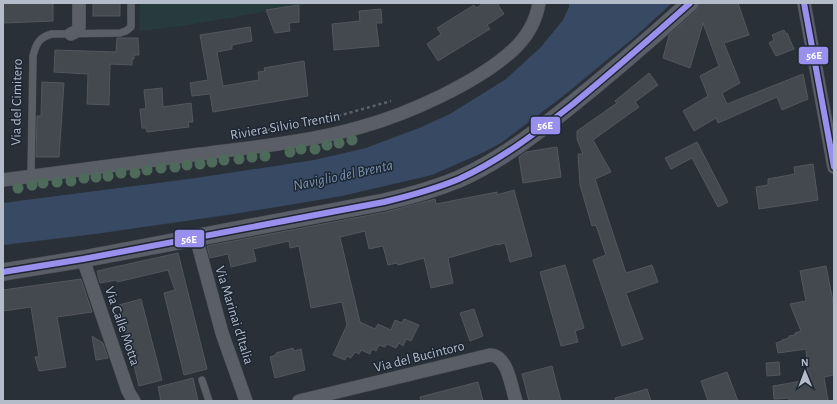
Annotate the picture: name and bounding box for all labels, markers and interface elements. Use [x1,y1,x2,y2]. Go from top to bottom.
line badge: 56E [798,46,829,65]
text: 56E [806,50,822,61]
street label: Via del Cimitero [9,58,25,146]
street label: Riviera Silvio Trentin [229,109,341,143]
line badge: 56E [530,116,561,135]
text: 56E [537,120,553,131]
water label: Naviglio del Brenta [292,158,394,193]
line badge: 56E [174,229,205,248]
text: 56E [181,234,197,245]
street label: Via Marinai d'Italia [212,264,256,367]
street label: Via Calle Motta [102,285,142,368]
street label: Via del Bucintoro [373,339,466,375]
north arrow [785,352,825,392]
text: N [801,357,809,368]

